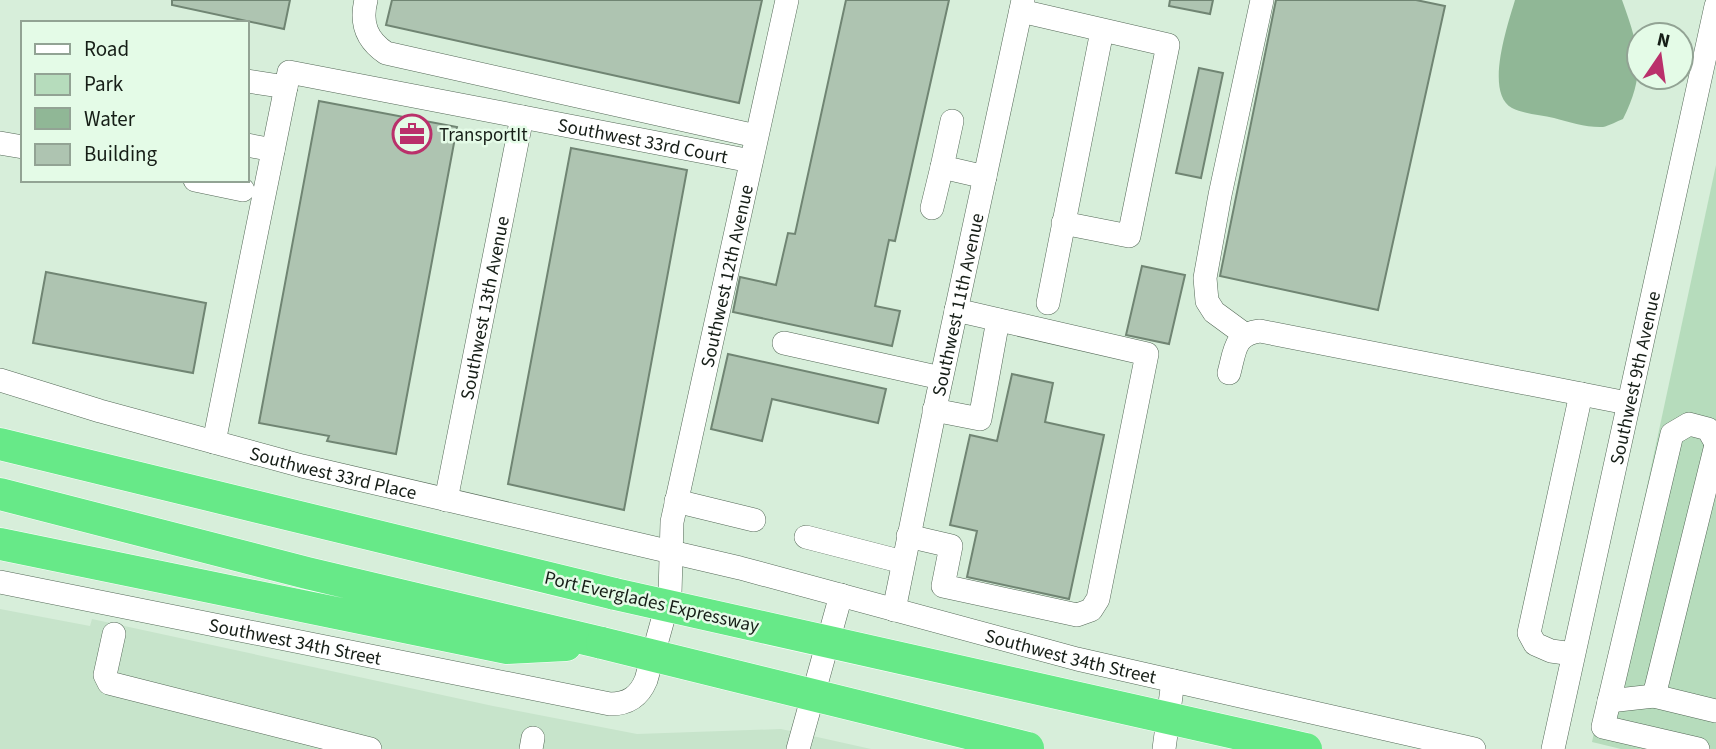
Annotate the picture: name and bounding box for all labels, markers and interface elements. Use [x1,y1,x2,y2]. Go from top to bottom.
legend [21,21,248,182]
north arrow [1625,21,1695,91]
text: N [1654,26,1673,55]
text: Road [84,34,129,64]
text: Park [84,69,124,99]
text: Water [84,104,136,134]
street label: Southwest 33rd Court [555,112,731,171]
office icon: TransportIt [391,113,433,155]
place label: TransportIt [439,122,528,149]
text: Building [84,139,158,169]
street label: Southwest 12th Avenue [694,182,761,370]
street label: Southwest 11th Avenue [926,211,992,399]
street label: Southwest 13th Avenue [454,214,517,402]
street label: Southwest 9th Avenue [1604,289,1668,468]
street label: Southwest 33rd Place [246,440,419,507]
street label: Port Everglades Expressway [542,565,762,640]
street label: Southwest 34th Street [206,612,384,673]
street label: Southwest 34th Street [982,623,1159,692]

